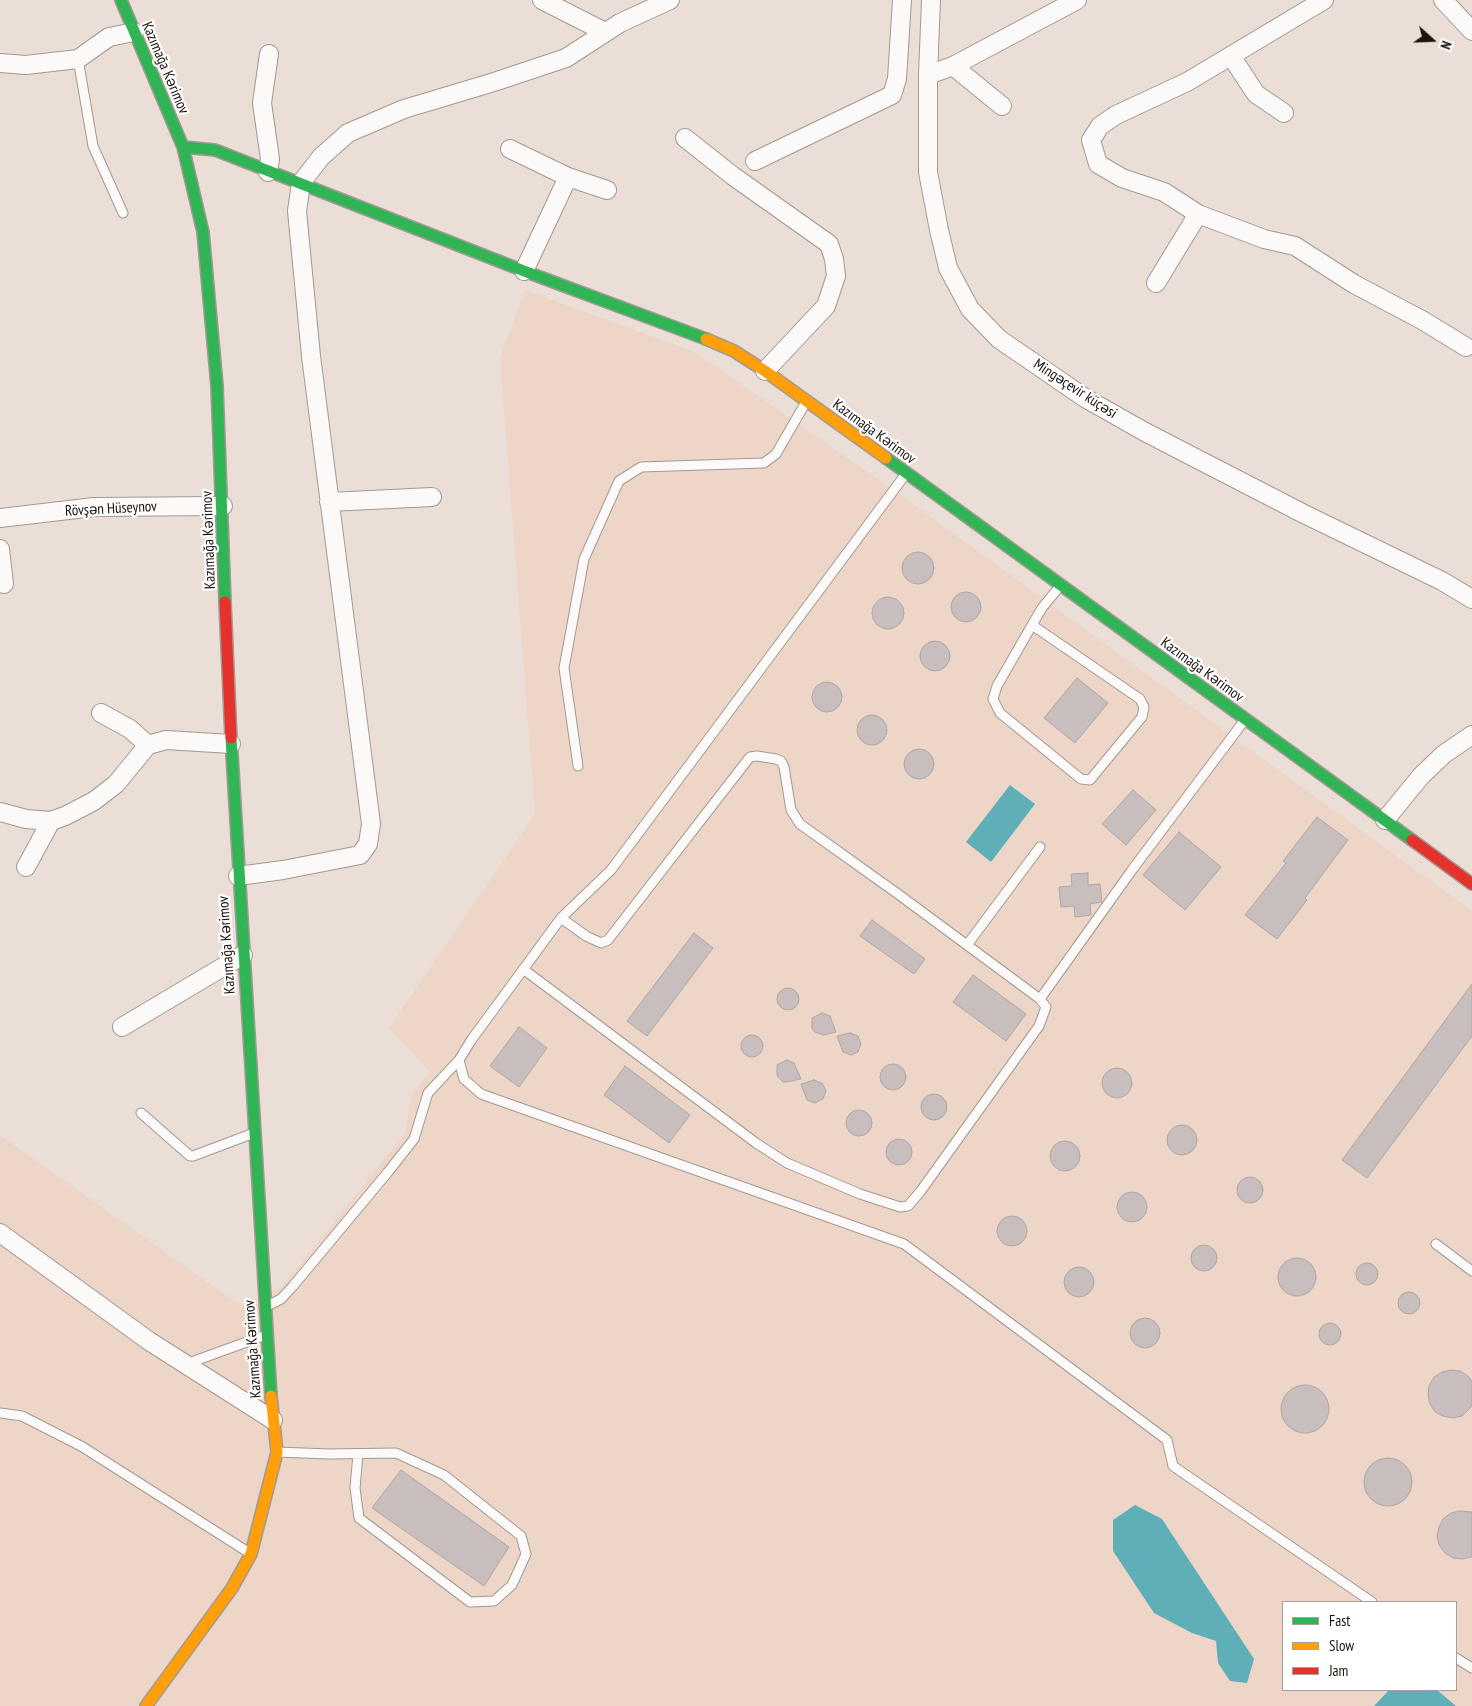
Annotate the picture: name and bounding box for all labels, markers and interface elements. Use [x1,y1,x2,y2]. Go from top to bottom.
north arrow [1407,15,1457,65]
street label: Kazımağa Kərimov [138,19,192,117]
text: N [1436,38,1456,52]
street label: Mingəçevir küçəsi [1030,355,1120,423]
street label: Kazımağa Kərimov [829,396,919,468]
street label: Kazımağa Kərimov [198,491,220,589]
street label: Rövşən Hüseynov [65,498,157,520]
street label: Kazımağa Kərimov [1157,634,1247,706]
street label: Kazımağa Kərimov [215,895,239,995]
street label: Kazımağa Kərimov [241,1299,265,1399]
legend [1282,1601,1457,1691]
text: Fast [1329,1611,1350,1630]
text: Slow [1329,1636,1354,1655]
text: Jam [1329,1661,1348,1680]

